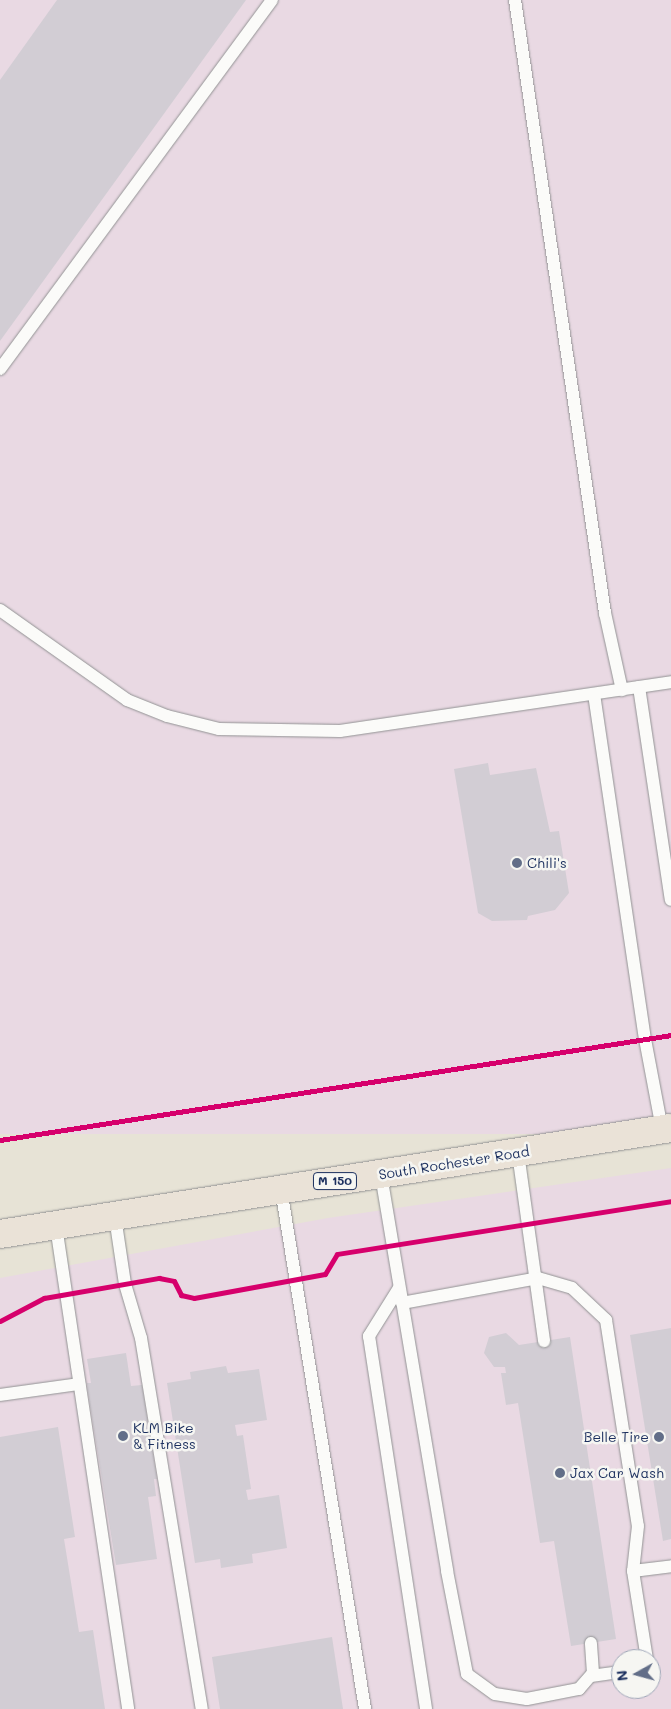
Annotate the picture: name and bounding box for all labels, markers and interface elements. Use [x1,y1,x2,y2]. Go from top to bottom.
place label: Chili's [527,855,567,871]
marker: Chili's [511,857,523,869]
street label: South Rochester Road [377,1143,531,1183]
road number: M 150 [312,1172,358,1190]
place label: KLM Bike & Fitness [133,1420,196,1452]
place label: Belle Tire [584,1429,649,1445]
marker: KLM Bike & Fitness [117,1430,129,1442]
marker: Belle Tire [653,1431,665,1443]
place label: Jax Car Wash [570,1465,664,1481]
marker: Jax Car Wash [554,1467,566,1479]
north arrow [611,1649,661,1699]
text: N [612,1669,632,1682]

